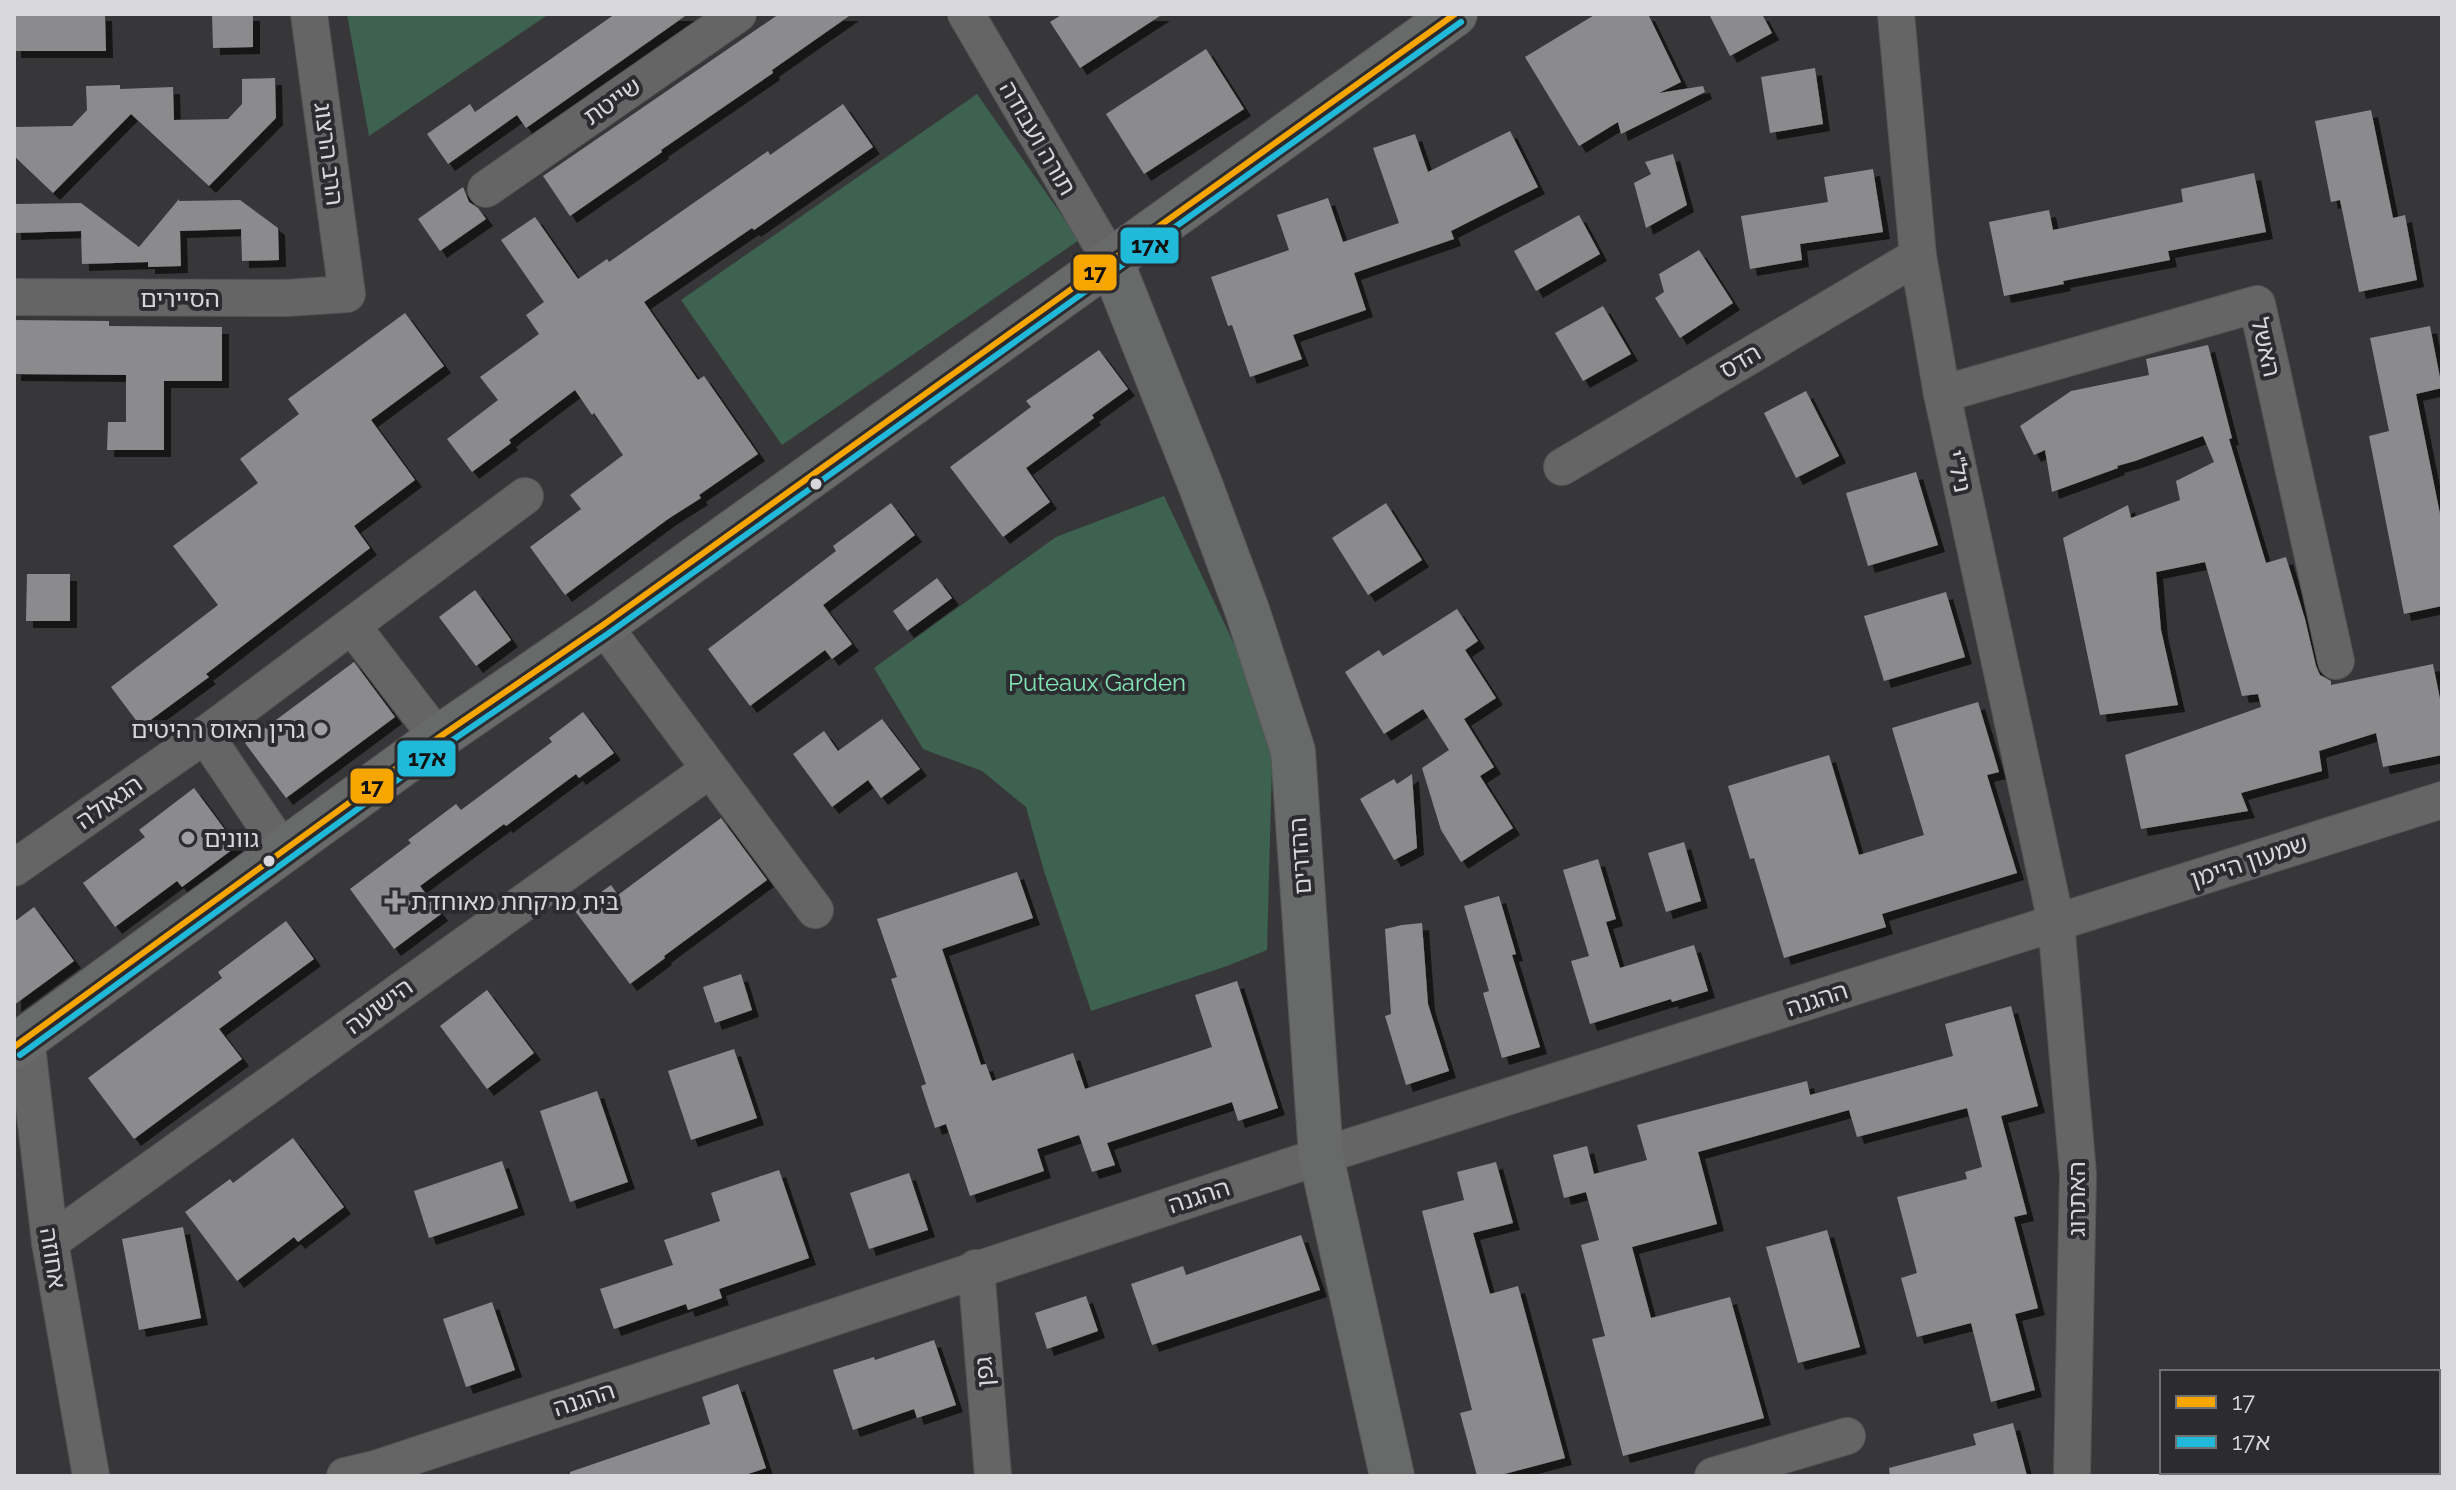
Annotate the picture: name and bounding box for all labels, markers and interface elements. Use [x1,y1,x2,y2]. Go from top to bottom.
street label: שייטת [578,71,646,131]
street label: תורה ועבודה [994,76,1082,200]
street label: הרב הרצוג [308,101,350,207]
line badge: 17א [1119,226,1180,265]
text: 17א [1131,232,1169,258]
line badge: 17 [1072,253,1118,292]
text: 17 [1083,259,1107,285]
street label: הסיירים [140,284,220,313]
street label: האשל [2245,315,2287,379]
street label: הדס [1714,338,1766,384]
street label: ניל"י [1940,447,1978,495]
unlabelled marker [808,476,824,492]
park label: Puteaux Garden [1008,668,1186,697]
place label: גרין האוס רהיטים [131,715,305,744]
marker: גרין האוס רהיטים [312,720,330,738]
line badge: 17א [396,739,457,778]
text: 17א [408,745,446,771]
line badge: 17 [349,767,395,805]
street label: הגאולה [70,769,148,835]
text: 17 [360,773,384,799]
street label: ההדרים [1283,816,1317,896]
place label: גוונים [204,824,259,853]
street label: שמעון היימן [2187,828,2311,894]
marker: גוונים [179,829,197,847]
unlabelled marker [261,853,277,869]
place label: בית מרקחת מאוחדת [411,887,619,916]
marker: בית מרקחת מאוחדת [386,892,404,910]
street label: הישועה [340,972,418,1040]
street label: ההגנה [1782,975,1852,1023]
street label: האתרוג [2062,1161,2091,1237]
street label: ההגנה [1164,1172,1234,1220]
street label: אחוזה [34,1225,72,1291]
street label: גפן [968,1355,1000,1389]
legend [2160,1370,2440,1474]
street label: ההגנה [549,1375,619,1423]
text: 17 [2232,1387,2255,1416]
text: 17א [2232,1427,2270,1456]

